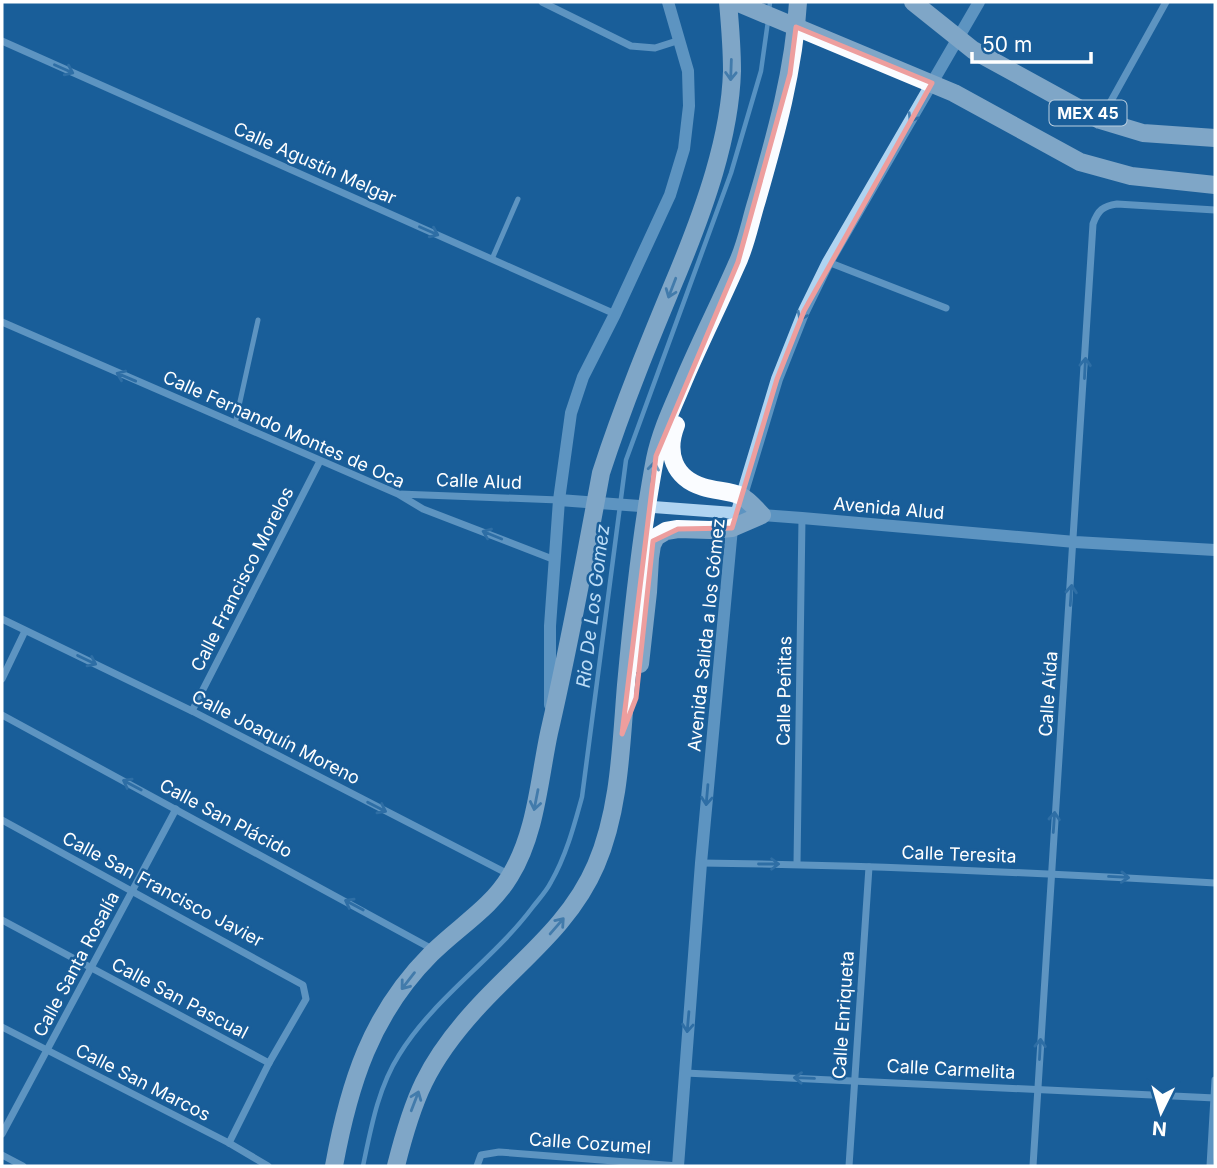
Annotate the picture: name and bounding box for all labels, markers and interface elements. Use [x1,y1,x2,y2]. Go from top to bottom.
scale bar [972,21,1091,65]
text: 50 m [982,32,1032,57]
one-way arrow [724,58,737,81]
one-way arrow [53,63,74,76]
road number: MEX 45 [1050,100,1126,125]
one-way arrow [908,102,922,122]
street label: Calle Agustín Melgar [230,118,400,208]
one-way arrow [418,225,439,238]
one-way arrow [664,277,677,298]
one-way arrow [797,300,810,321]
one-way arrow [1078,357,1091,380]
street label: Calle Fernando Montes de Oca [160,366,408,492]
one-way arrow [116,370,138,383]
one-way arrow [647,461,660,484]
street label: Calle Alud [436,469,522,493]
street label: Calle Francisco Morelos [186,483,298,675]
street label: Avenida Alud [833,493,945,523]
street label: Avenida Salida a los Gómez [683,517,729,753]
water label: Rio De Los Gomez [572,523,614,689]
one-way arrow [482,528,504,541]
one-way arrow [1065,584,1078,607]
street label: Calle Peñitas [773,636,795,746]
street label: Calle Aída [1035,651,1061,737]
one-way arrow [76,654,97,668]
street label: Calle Joaquín Moreno [188,685,364,789]
street label: Calle San Plácido [156,774,296,862]
one-way arrow [122,778,143,791]
one-way arrow [701,784,714,806]
one-way arrow [529,788,543,811]
one-way arrow [367,800,387,814]
one-way arrow [1048,811,1061,834]
street label: Calle San Francisco Javier [59,827,267,951]
street label: Calle Teresita [901,841,1017,867]
one-way arrow [758,857,781,871]
one-way arrow [1107,871,1130,884]
street label: Calle Santa Rosalía [29,888,123,1040]
one-way arrow [344,898,365,911]
one-way arrow [549,917,565,935]
street label: Calle Enriqueta [828,950,858,1080]
street label: Calle San Pascual [108,953,252,1043]
one-way arrow [400,971,415,989]
one-way arrow [681,1010,694,1033]
one-way arrow [1034,1038,1047,1061]
street label: Calle San Marcos [72,1039,214,1125]
street label: Calle Carmelita [886,1055,1016,1083]
one-way arrow [793,1072,816,1085]
north arrow [1126,1077,1196,1147]
one-way arrow [410,1090,422,1112]
text: N [1151,1116,1168,1141]
street label: Calle Cozumel [528,1128,652,1158]

